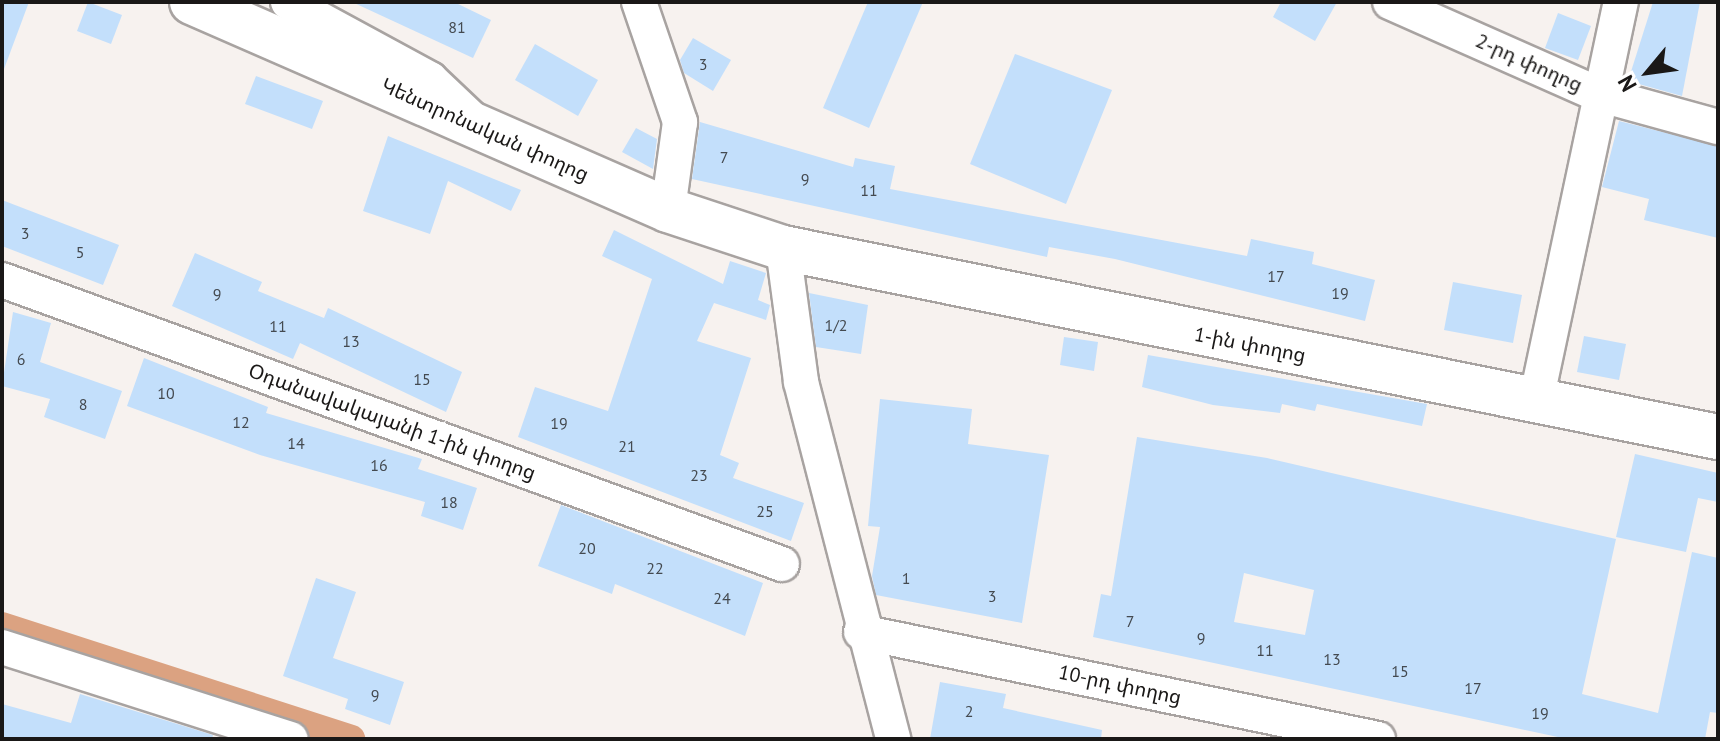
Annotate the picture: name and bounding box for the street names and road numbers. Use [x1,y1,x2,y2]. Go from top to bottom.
street label: 2-րդ փողոց [1472,29,1586,97]
street label: Կենտրոնական փողոց [378,73,592,187]
street label: 1-ին փողոց [1192,322,1308,368]
street label: Օդանավակայանի 1-ին փողոց [245,359,539,485]
street label: 10-րդ փողոց [1056,660,1184,710]

